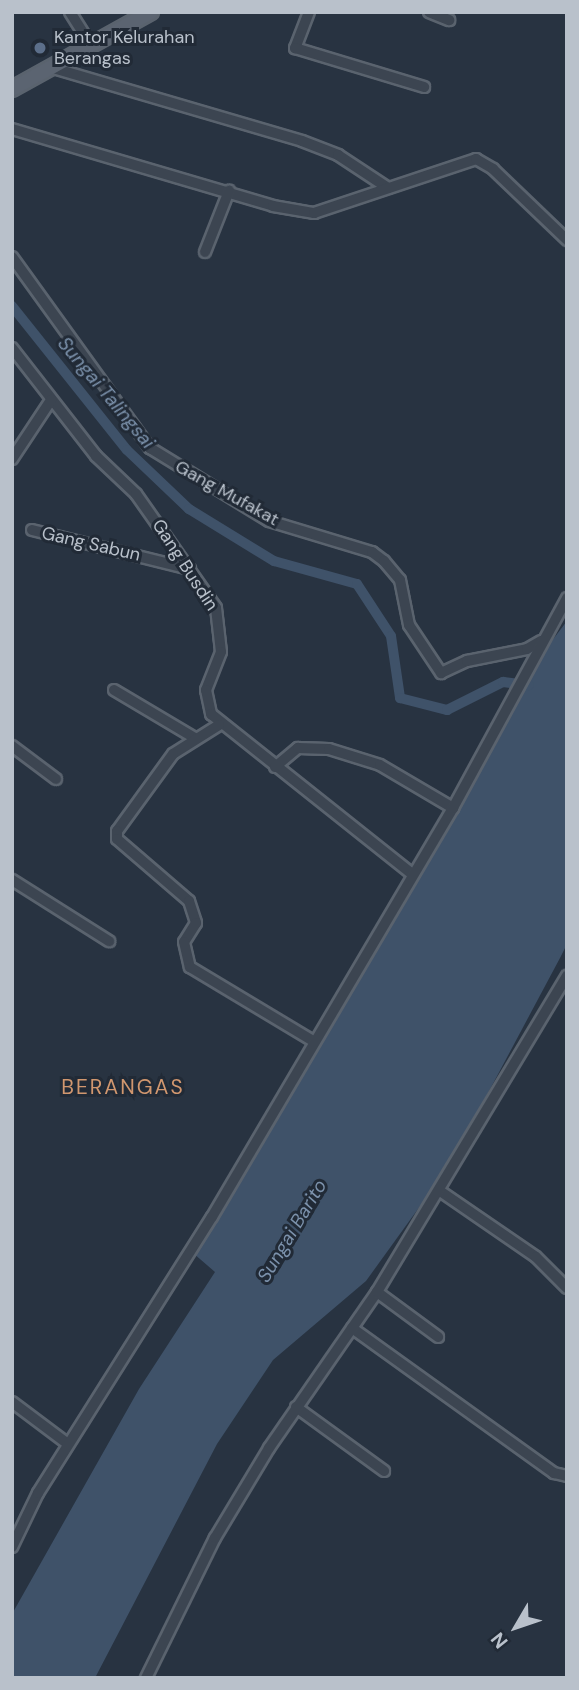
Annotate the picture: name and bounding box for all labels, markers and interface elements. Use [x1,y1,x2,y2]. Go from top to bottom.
place label: Kantor Kelurahan Berangas [54,27,195,70]
marker: Kantor Kelurahan Berangas [32,40,48,56]
water label: Sungai Talingsai [53,333,159,453]
street label: Gang Mufakat [171,456,283,530]
street label: Gang Busdin [147,515,223,615]
street label: Gang Sabun [39,522,143,566]
district label: BERANGAS [62,1074,184,1100]
water label: Sungai Barito [252,1175,332,1287]
north arrow [481,1592,551,1662]
text: N [485,1627,513,1654]

